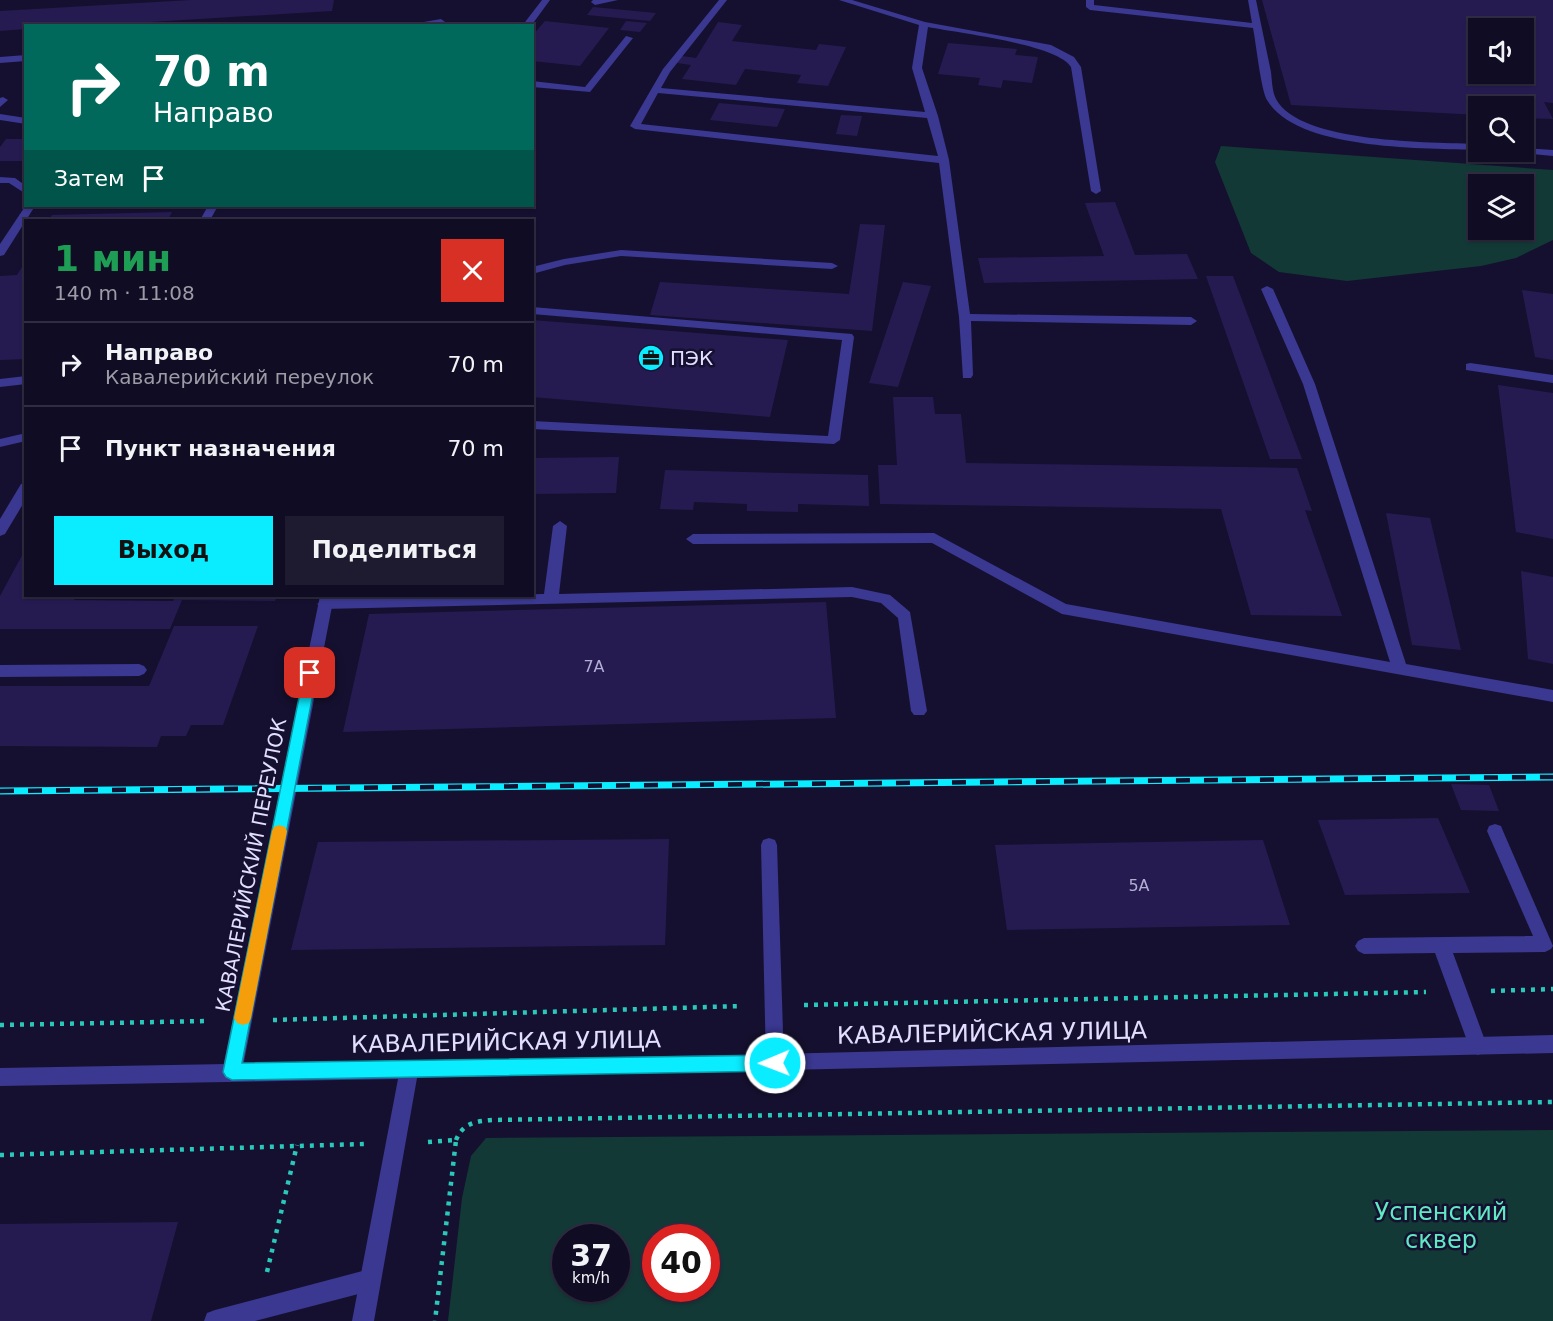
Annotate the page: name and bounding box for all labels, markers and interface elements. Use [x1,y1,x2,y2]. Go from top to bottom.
map controls [1468,18,1534,240]
button: sound [1468,18,1534,84]
text: 70 m [153,47,270,96]
icon: right [54,48,132,126]
button: search [1468,96,1534,162]
text: Направо [153,97,274,128]
icon: arrive [137,162,170,195]
text: Затем [54,166,125,191]
button: layers [1468,174,1534,240]
text: 1 мин [54,238,171,279]
button: close [441,239,504,302]
text: 140 m · 11:08 [54,281,195,305]
text: Направо [105,340,213,365]
office icon: ПЭК [636,343,666,373]
place label: ПЭК [670,346,713,370]
icon: right [54,348,87,381]
text: 70 m [448,352,504,377]
text: Кавалерийский переулок [105,365,374,389]
icon: arrive [54,432,87,465]
text: Пункт назначения [105,436,336,461]
text: 70 m [448,436,504,461]
button: Выход [54,516,273,585]
button: Поделиться [285,516,504,585]
pin [284,647,335,698]
icon: arrive [293,656,326,689]
house number: 7А [583,657,605,676]
street label: КАВАЛЕРИЙСКИЙ ПЕРЕУЛОК [211,716,291,1014]
house number: 5А [1128,876,1150,895]
street label: КАВАЛЕРИЙСКАЯ УЛИЦА [837,1015,1148,1050]
street label: КАВАЛЕРИЙСКАЯ УЛИЦА [351,1024,662,1059]
position arrow [743,1031,807,1095]
park label: Успенский сквер [1375,1198,1507,1254]
speed limit sign: 40 [642,1224,720,1302]
text: 37 [570,1238,612,1273]
text: km/h [572,1269,610,1287]

